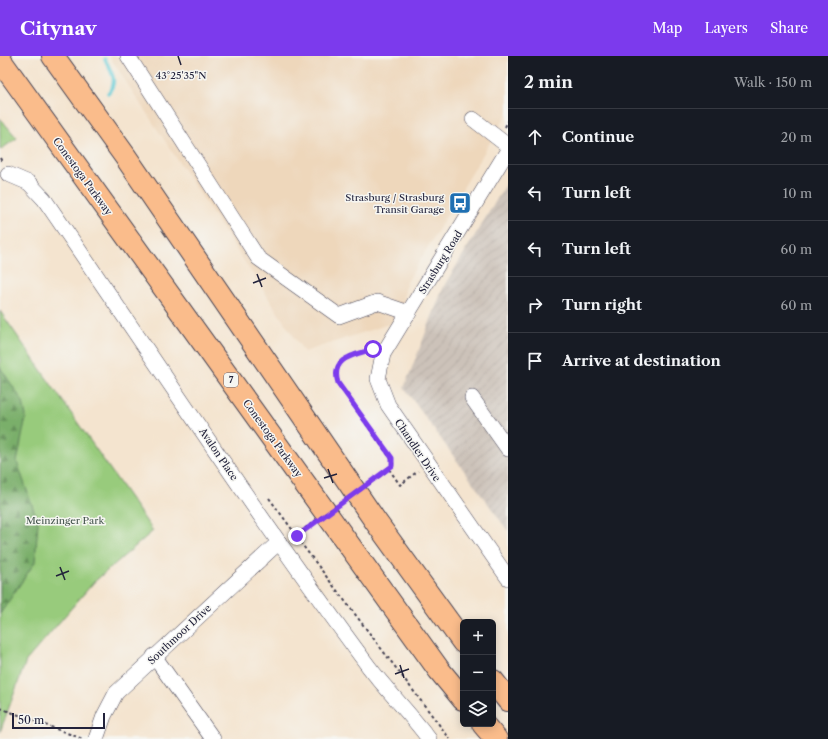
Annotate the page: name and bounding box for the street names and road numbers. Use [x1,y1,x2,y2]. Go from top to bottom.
street label: Conestoga Parkway [50,135,115,218]
street label: Strasburg Road [416,228,465,296]
road number: 7 [224,373,238,387]
street label: Conestoga Parkway [240,397,305,480]
street label: Chandler Drive [392,416,444,484]
street label: Avalon Place [196,425,241,483]
street label: Southmoor Drive [145,601,214,667]

